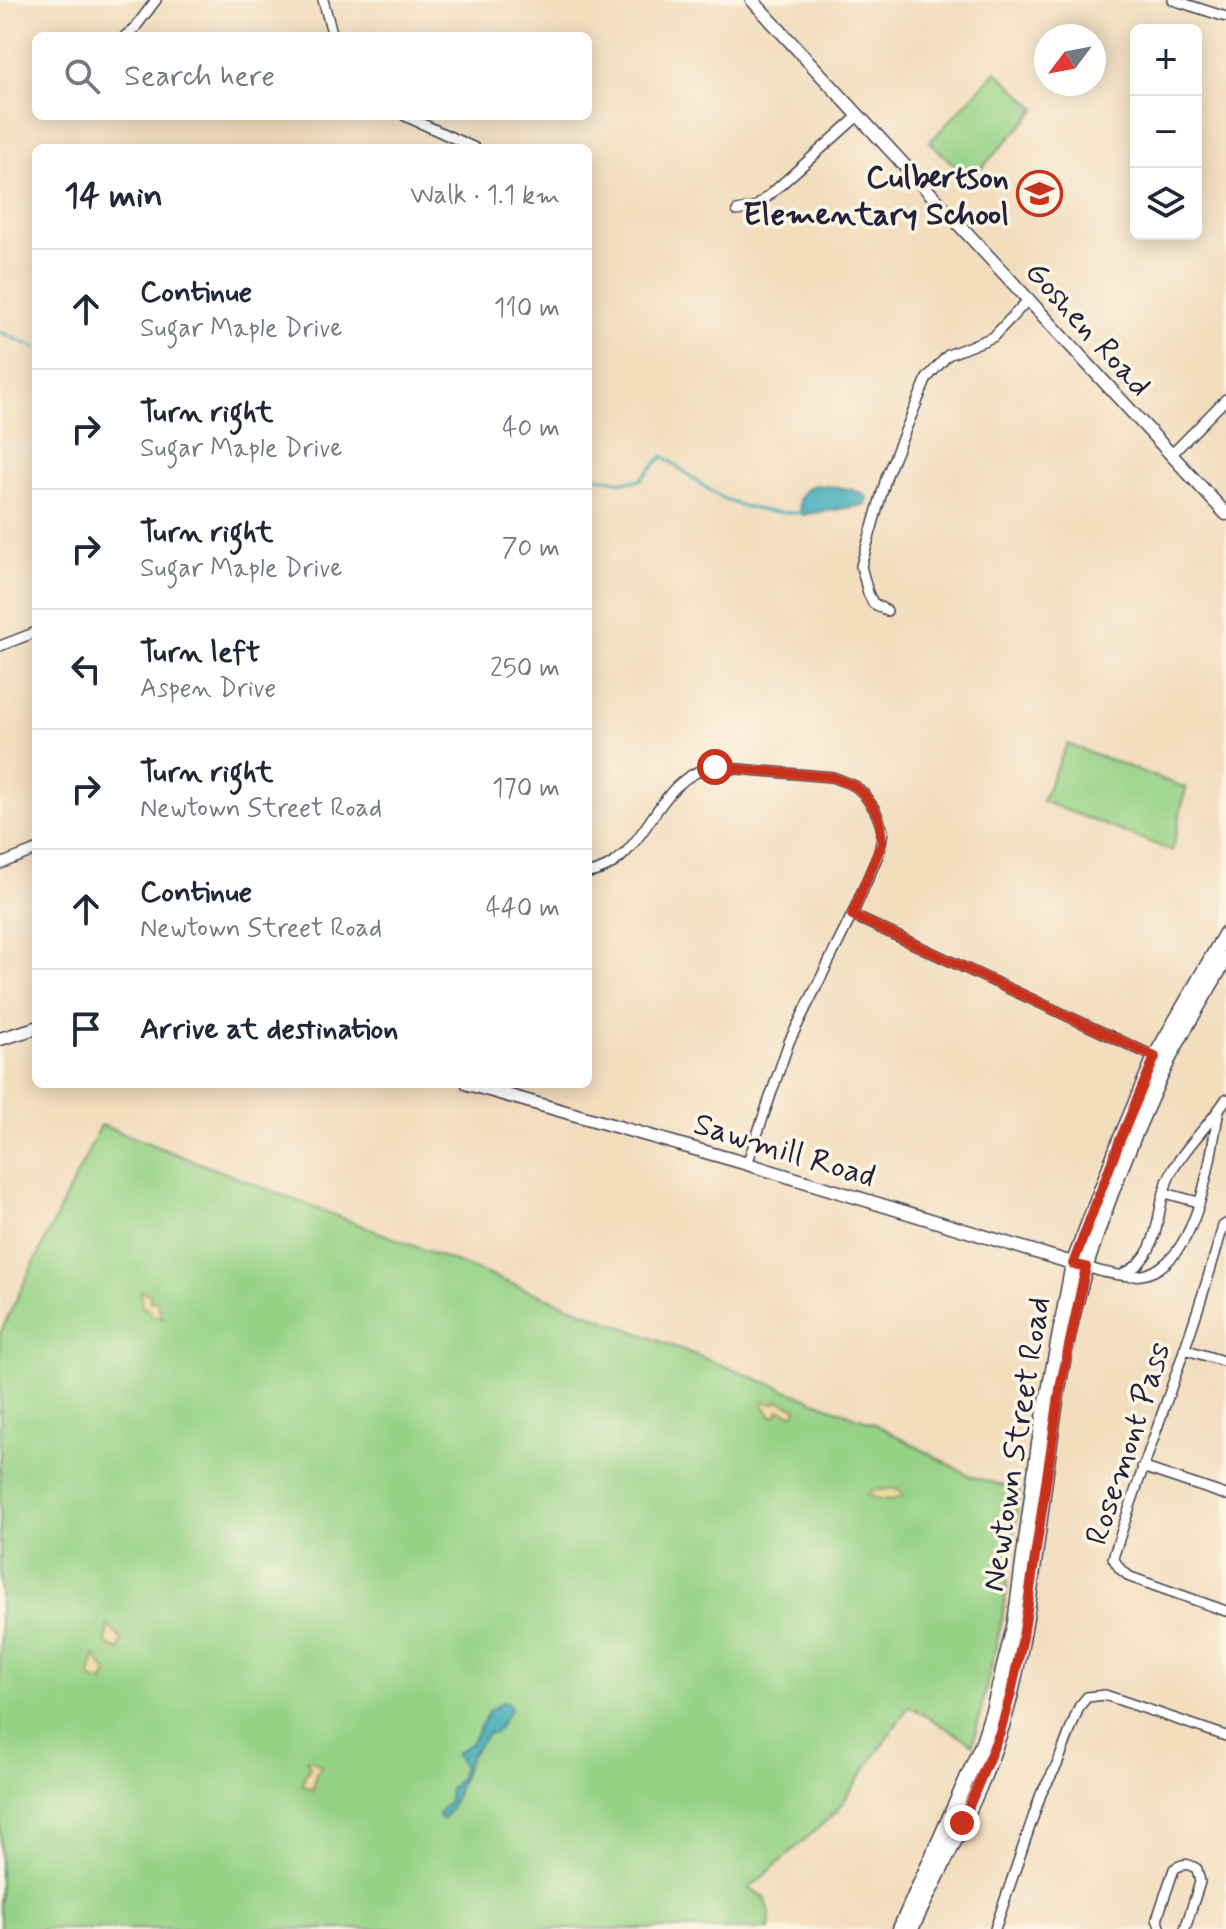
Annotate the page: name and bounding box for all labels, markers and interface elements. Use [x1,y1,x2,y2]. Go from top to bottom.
north arrow [1034,24,1106,96]
map controls [1130,24,1202,240]
button: + [1130,24,1202,96]
search box [32,32,592,120]
icon: search [60,54,104,98]
text: Search here [124,57,275,96]
button: − [1130,96,1202,168]
place label: Culbertson Elementary School [743,157,1009,236]
button: layers [1130,168,1202,240]
school or university icon: Culbertson Elementary School [1016,170,1064,218]
text: 14 min [64,174,163,219]
text: Walk · 1.1 km [410,179,560,213]
street label: Goshen Road [1015,252,1160,406]
text: Continue [140,273,252,312]
icon: ahead [64,287,108,331]
text: 110 m [494,292,560,326]
text: Sugar Maple Drive [140,312,342,346]
text: Turn right [140,393,273,432]
icon: right [64,407,108,451]
text: 40 m [502,412,560,446]
text: Sugar Maple Drive [140,432,342,466]
text: Turn right [140,513,273,552]
icon: right [64,527,108,571]
text: 70 m [502,532,560,566]
text: Sugar Maple Drive [140,552,342,586]
text: Turn left [140,633,260,672]
icon: left [64,647,108,691]
text: 250 m [490,652,560,686]
text: Aspen Drive [140,672,276,706]
route start [697,749,733,785]
text: Turn right [140,753,273,792]
icon: right [64,767,108,811]
text: 170 m [492,772,560,806]
text: Newtown Street Road [140,792,382,826]
text: Continue [140,873,252,912]
icon: ahead [64,887,108,931]
text: 440 m [486,892,560,926]
text: Newtown Street Road [140,912,382,946]
icon: arrive [64,1007,108,1051]
text: Arrive at destination [140,1010,398,1049]
street label: Sawmill Road [689,1103,880,1198]
street label: Newtown Street Road [973,1294,1061,1595]
street label: Rosemont Pass [1076,1337,1181,1550]
route end [944,1805,980,1841]

